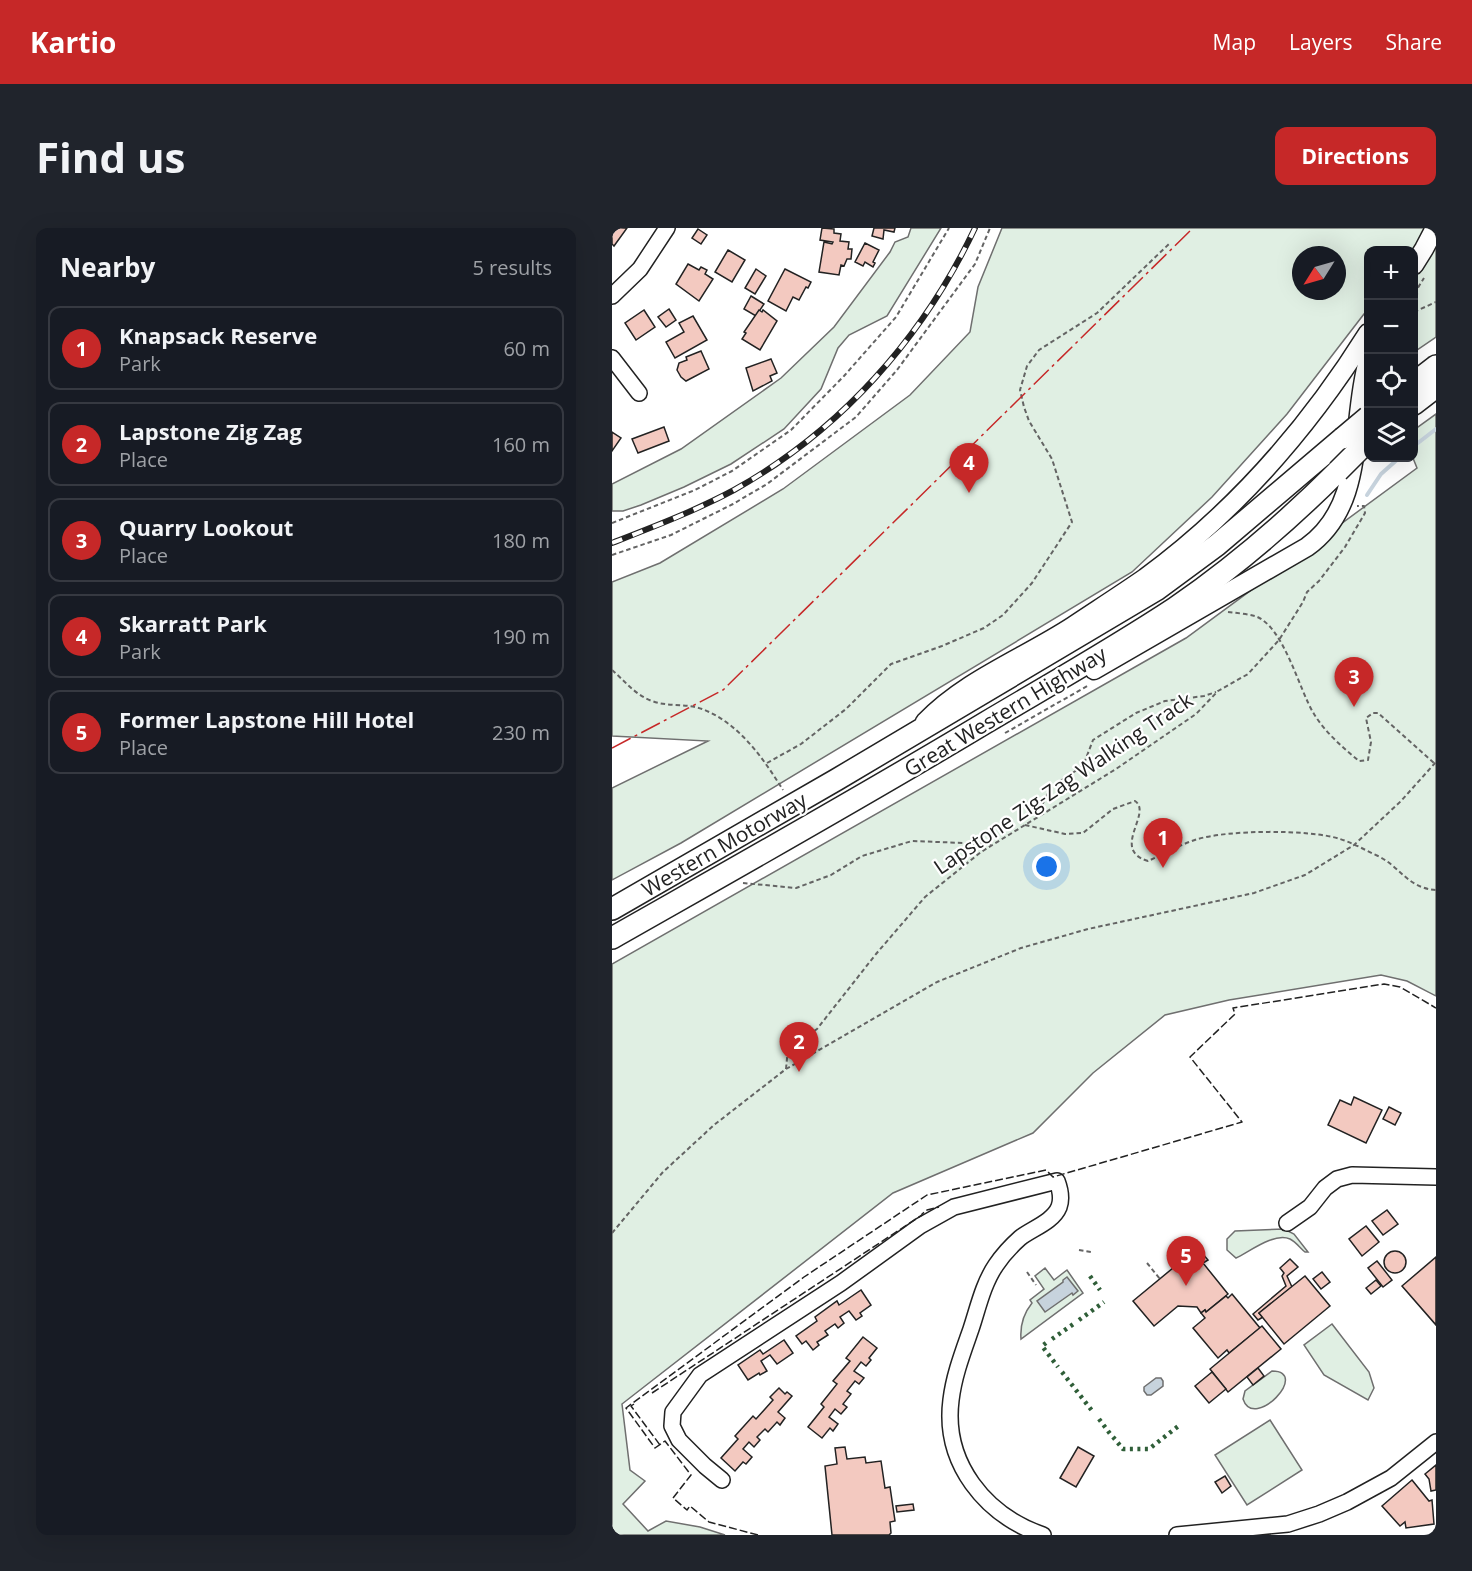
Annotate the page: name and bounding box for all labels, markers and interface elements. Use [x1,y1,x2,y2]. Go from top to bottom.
text: Kartio [30,23,116,61]
text: Map [1213,28,1256,56]
text: Layers [1289,28,1353,56]
text: Share [1386,28,1442,56]
button: Directions [1275,127,1436,185]
text: Find us [36,128,185,185]
north arrow [1292,246,1346,300]
map controls [1364,246,1418,462]
button: + [1364,246,1418,300]
text: Nearby [60,249,155,285]
text: 5 results [472,254,552,281]
button: − [1364,300,1418,354]
text: Knapsack Reserve [119,320,317,350]
text: 1 [76,335,87,362]
text: 60 m [503,335,550,362]
text: Park [119,350,161,377]
button: locate [1364,354,1418,408]
button: layers [1364,408,1418,462]
text: Lapstone Zig Zag [119,416,302,446]
text: 2 [76,431,87,458]
text: 160 m [492,431,550,458]
pin: 4 [950,444,988,493]
text: Place [119,446,168,473]
text: Quarry Lookout [119,512,293,542]
text: 3 [76,527,87,554]
text: 180 m [492,527,550,554]
text: Place [119,542,168,569]
text: Skarratt Park [119,608,267,638]
text: 4 [76,623,87,650]
text: 190 m [492,623,550,650]
text: Park [119,638,161,665]
street label: Great Western Highway [899,639,1112,783]
pin: 3 [1334,658,1374,707]
street label: Lapstone Zig-Zag Walking Track [928,686,1198,880]
text: Former Lapstone Hill Hotel [119,704,414,734]
text: 5 [76,719,87,746]
text: 230 m [492,719,550,746]
text: Place [119,734,168,761]
street label: Western Motorway [636,785,812,903]
pin: 1 [1144,818,1182,868]
your location [1032,852,1061,881]
pin: 2 [780,1022,819,1072]
pin: 5 [1166,1236,1206,1286]

